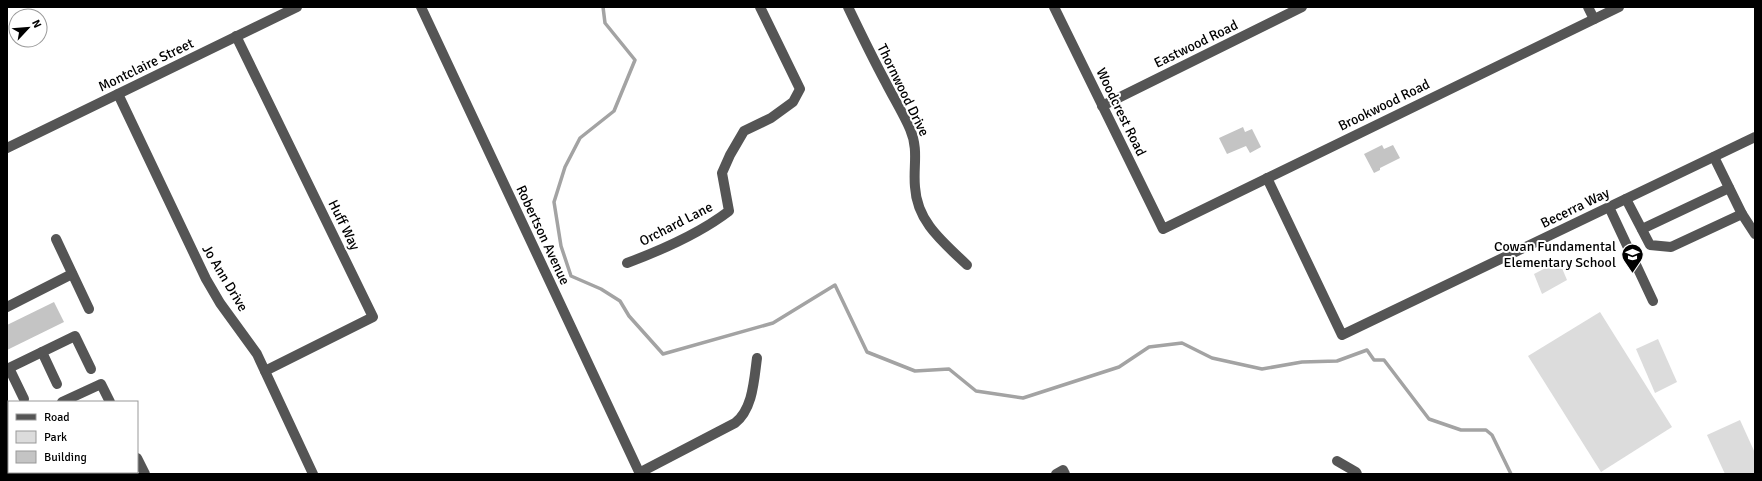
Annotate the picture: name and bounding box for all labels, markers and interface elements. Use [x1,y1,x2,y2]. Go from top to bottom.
north arrow [8,8,48,48]
street label: Eastwood Road [1151,16,1241,72]
text: N [29,18,44,30]
street label: Montclaire Street [95,35,197,95]
street label: Thornwood Drive [873,41,933,139]
street label: Woodcrest Road [1092,65,1150,159]
street label: Brookwood Road [1335,76,1433,134]
street label: Robertson Avenue [512,182,574,288]
street label: Becerra Way [1538,184,1612,232]
street label: Huff Way [325,197,364,253]
street label: Orchard Lane [637,198,715,250]
place label: Cowan Fundamental Elementary School [1494,238,1616,271]
school or university icon: Cowan Fundamental Elementary School [1619,241,1645,274]
street label: Jo Ann Drive [198,242,252,314]
legend [8,401,138,473]
text: Road [44,410,70,425]
text: Park [44,430,67,445]
text: Building [44,450,87,465]

